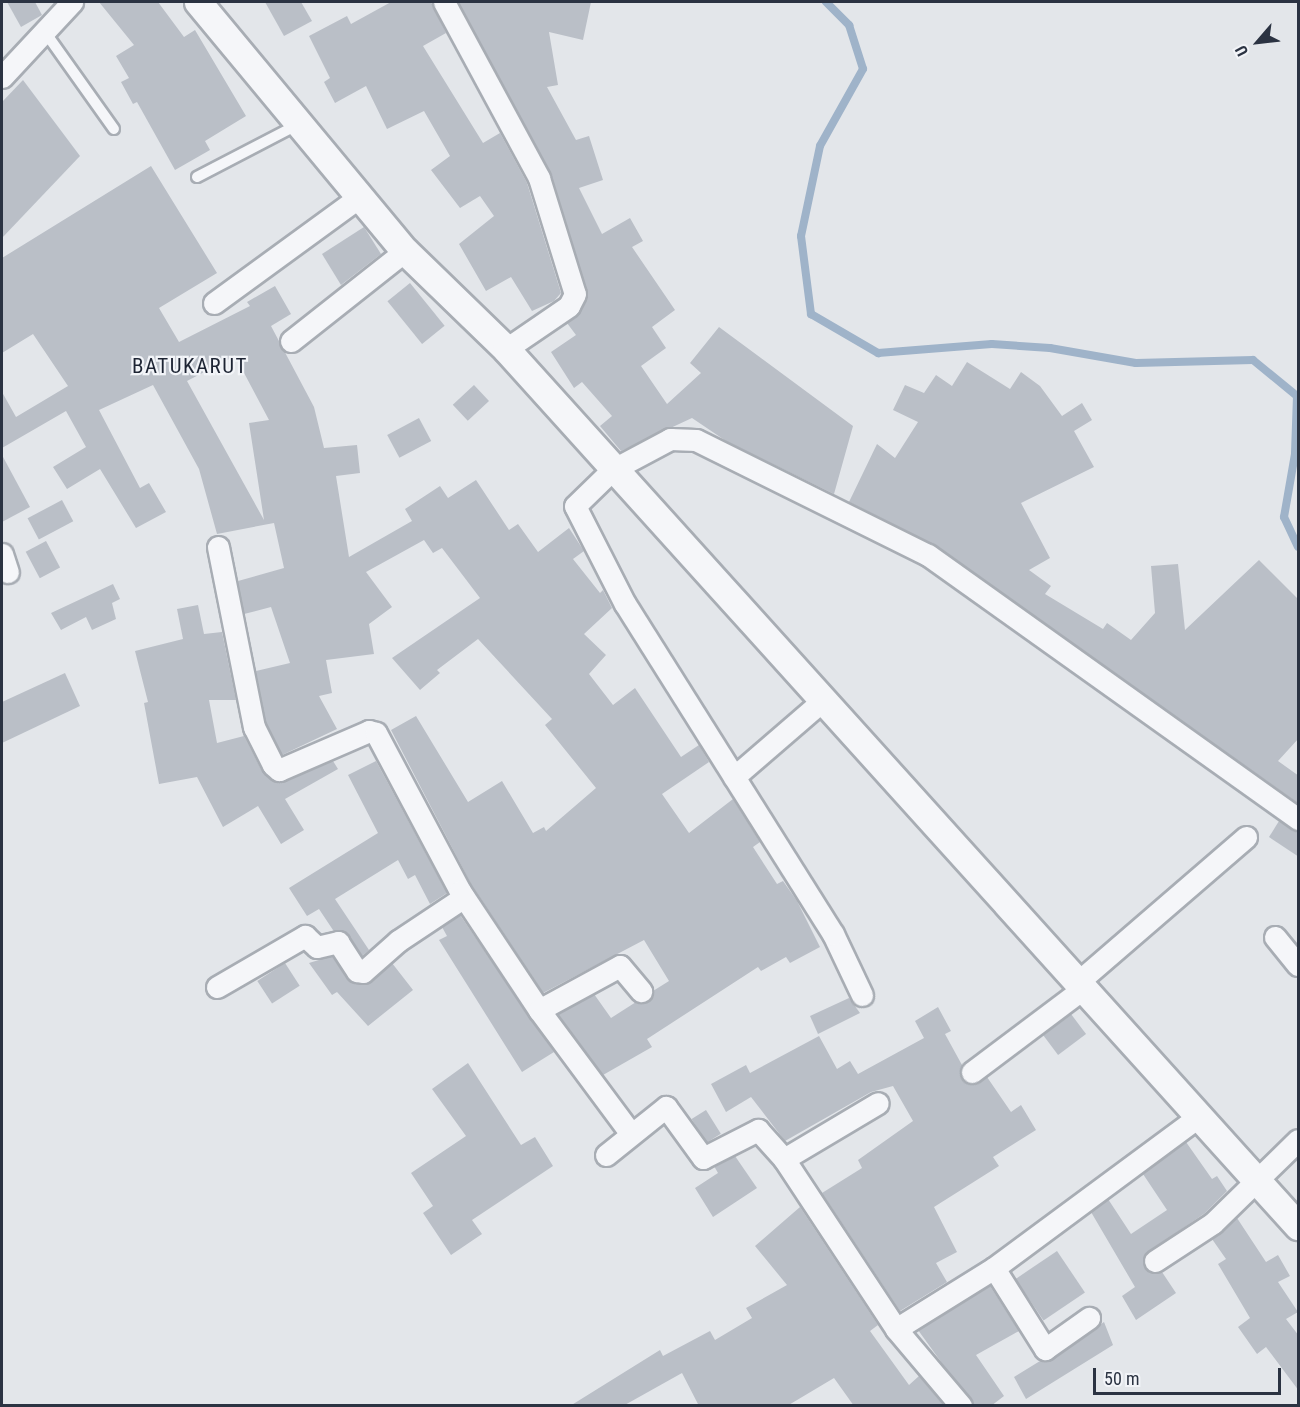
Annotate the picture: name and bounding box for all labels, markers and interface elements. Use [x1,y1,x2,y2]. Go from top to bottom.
north arrow [1228,12,1288,72]
text: U [1231,42,1252,59]
district label: BATUKARUT [132,353,248,379]
scale bar [1096,1356,1284,1394]
text: 50 m [1104,1368,1139,1389]

